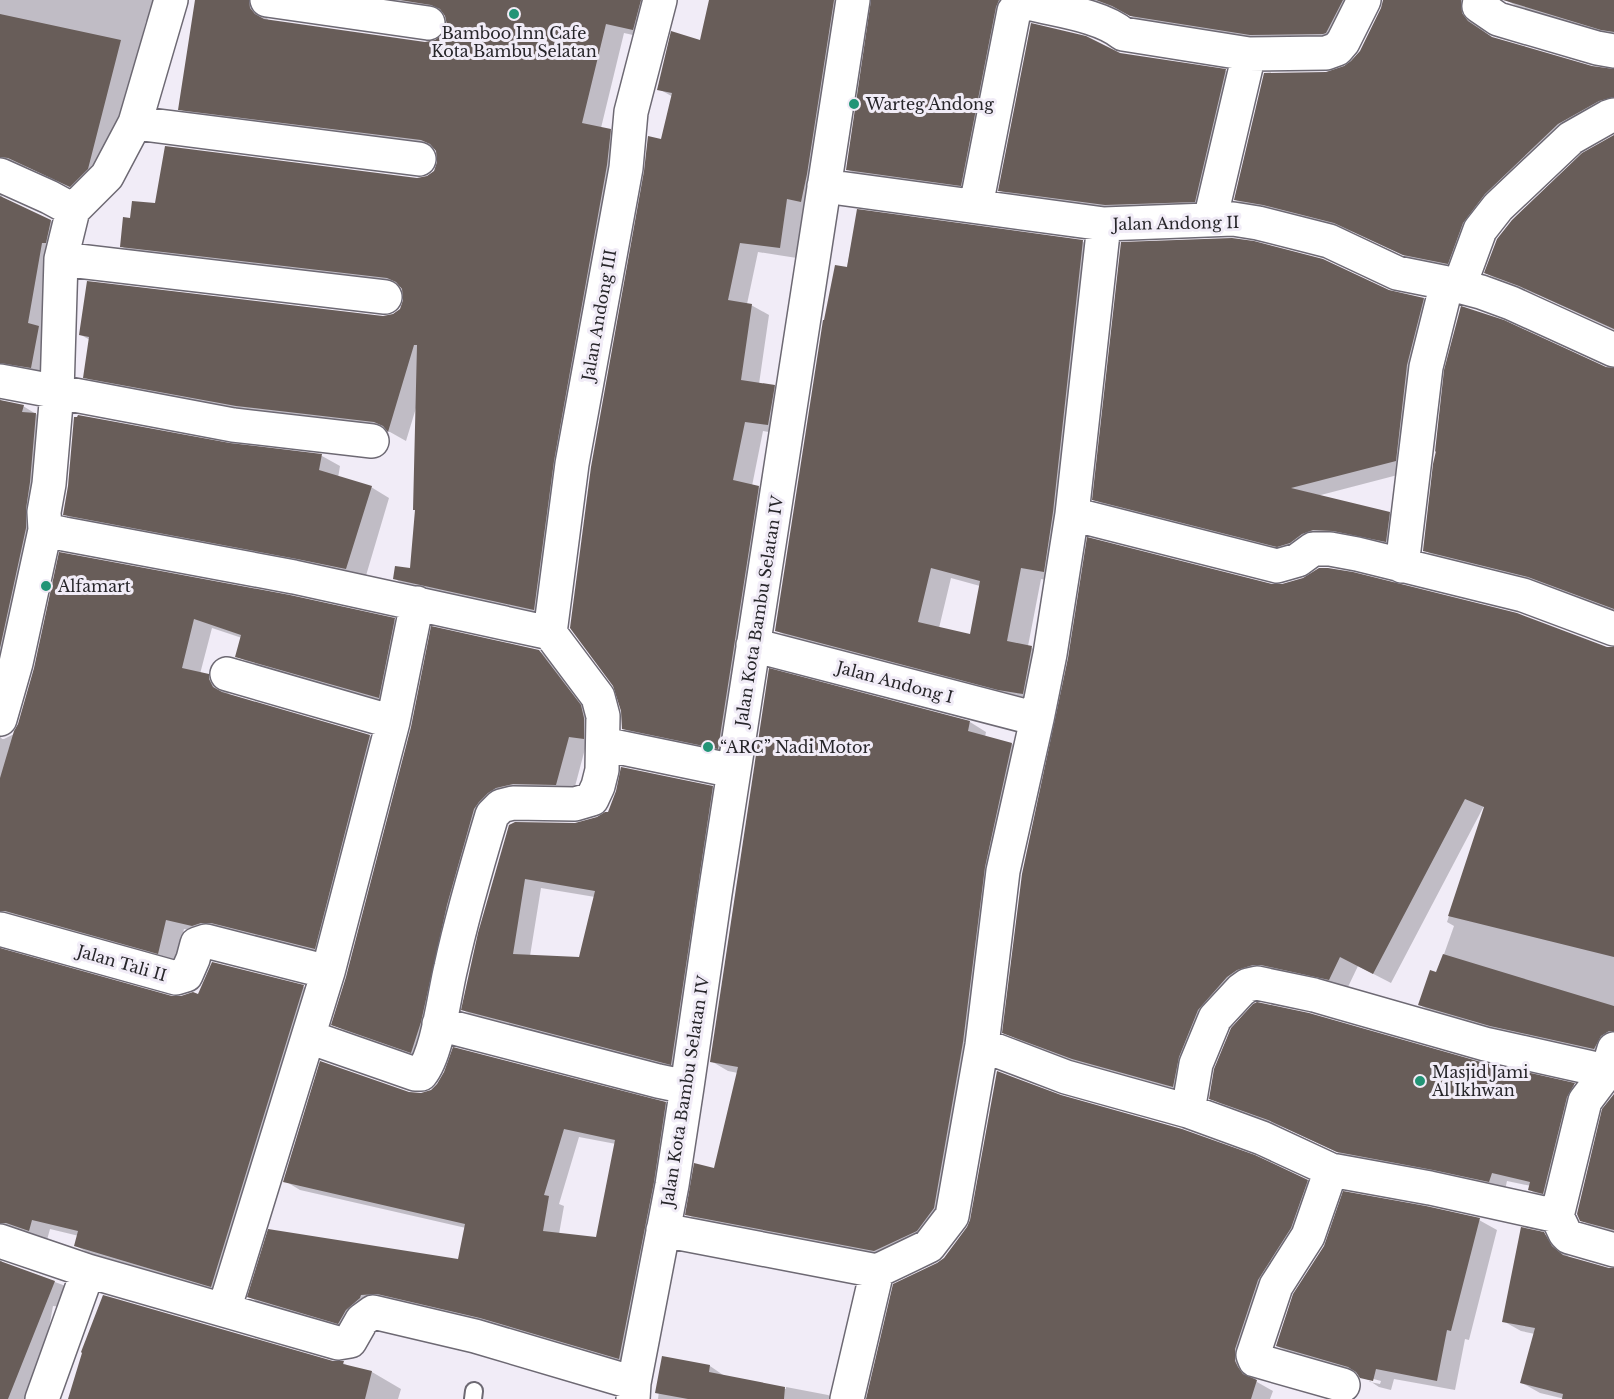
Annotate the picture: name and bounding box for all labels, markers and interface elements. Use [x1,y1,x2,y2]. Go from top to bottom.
marker: Bamboo Inn Cafe Kota Bambu Selatan [507,7,521,21]
place label: Bamboo Inn Cafe Kota Bambu Selatan [431,23,597,61]
place label: Warteg Andong [865,94,994,114]
marker: Warteg Andong [847,97,861,111]
street label: Jalan Andong II [1111,212,1239,234]
street label: Jalan Andong III [577,248,620,384]
street label: Jalan Kota Bambu Selatan IV [731,494,787,730]
place label: Alfamart [57,576,131,596]
marker: Alfamart [39,579,53,593]
street label: Jalan Andong I [833,656,956,707]
place label: “ARC” Nadi Motor [720,737,871,757]
marker: “ARC” Nadi Motor [701,740,715,754]
street label: Jalan Tali II [73,940,169,985]
street label: Jalan Kota Bambu Selatan IV [657,974,713,1210]
place label: Masjid Jami Al Ikhwan [1431,1062,1529,1100]
marker: Masjid Jami Al Ikhwan [1413,1074,1427,1088]

